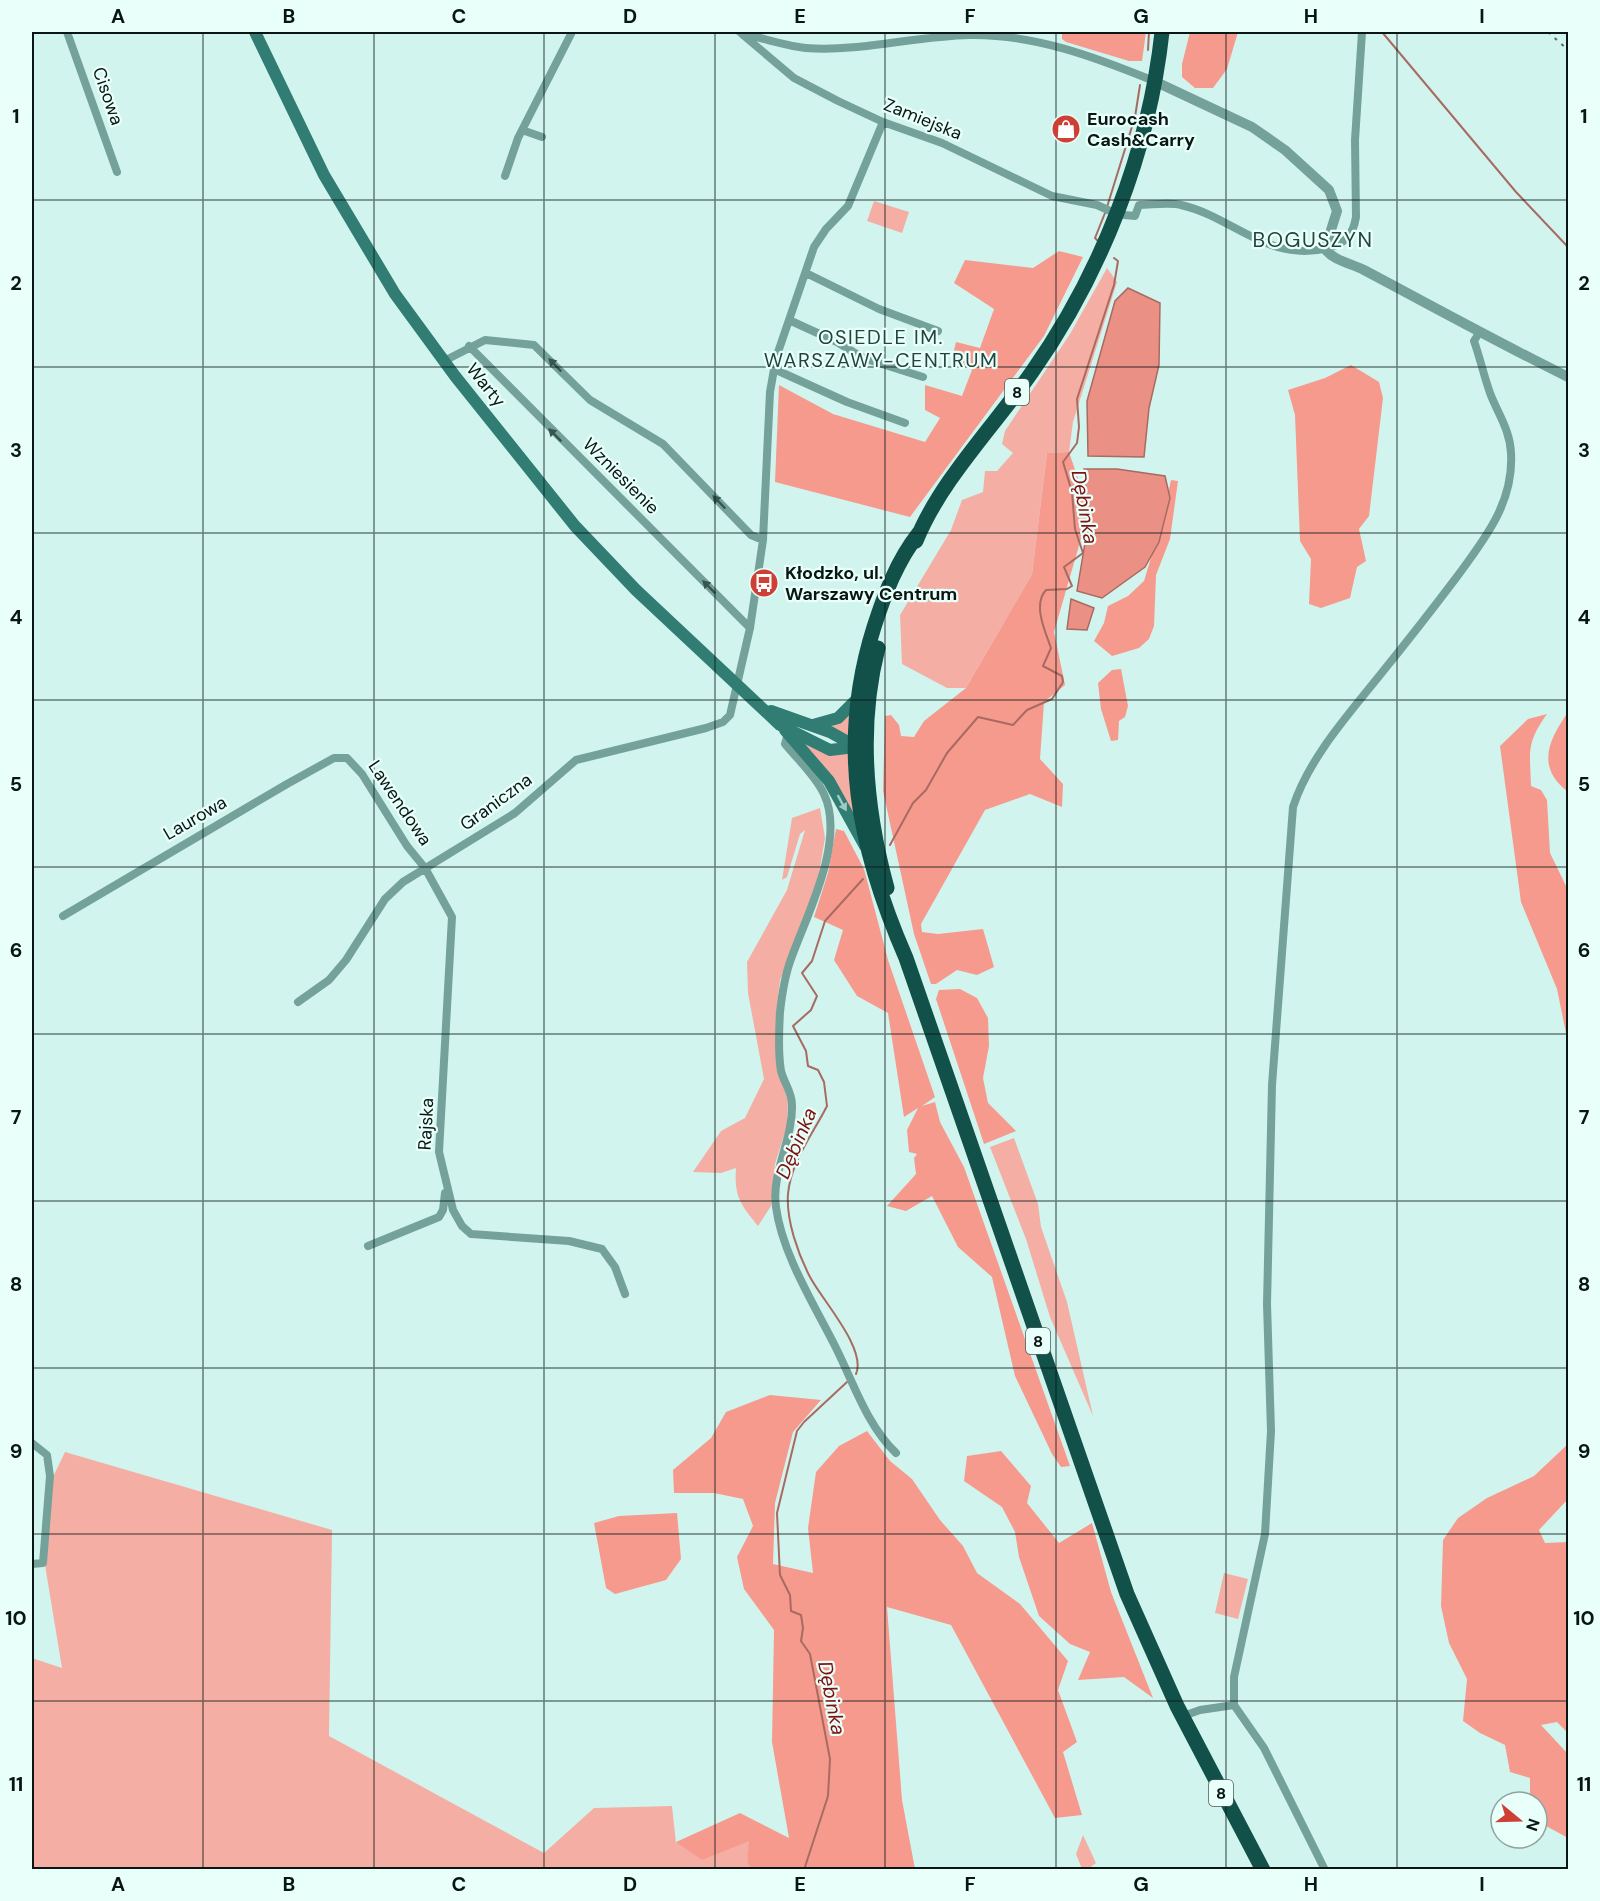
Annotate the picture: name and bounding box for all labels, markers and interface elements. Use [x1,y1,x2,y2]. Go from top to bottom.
text: A [111,3,125,29]
text: B [283,3,295,29]
text: C [452,3,466,29]
text: D [623,3,637,29]
text: E [794,3,806,29]
text: F [964,3,976,29]
text: G [1133,3,1149,29]
text: H [1304,3,1318,29]
text: I [1479,3,1485,29]
street label: Cisowa [87,64,129,128]
street label: Zamiejska [880,92,966,146]
text: 1 [12,103,20,129]
text: 1 [1580,103,1588,129]
place label: Eurocash Cash&Carry [1087,107,1195,152]
shop icon: Eurocash Cash&Carry [1050,113,1082,145]
district label: BOGUSZYN [1253,226,1373,254]
text: 2 [10,270,22,296]
text: 2 [1578,270,1590,296]
district label: OSIEDLE IM. WARSZAWY-CENTRUM [764,324,998,373]
street label: Warty [461,358,511,412]
one-way arrow [549,358,563,372]
road number: 8 [1005,379,1029,405]
one-way arrow [549,428,563,442]
street label: Wzniesienie [578,433,664,519]
text: 3 [10,437,22,463]
text: 3 [1578,437,1590,463]
water label: Dębinka [1066,468,1104,546]
one-way arrow [713,496,727,510]
place label: Kłodzko, ul. Warszawy Centrum [785,561,957,606]
bus stop icon: Kłodzko, ul. Warszawy Centrum [748,567,780,599]
one-way arrow [701,580,716,594]
text: 4 [10,604,23,630]
text: 4 [1578,604,1591,630]
street label: Lawendowa [363,756,437,850]
street label: Graniczna [455,768,537,836]
text: 5 [10,771,22,797]
text: 5 [1578,771,1590,797]
street label: Laurowa [159,790,231,846]
one-way arrow [837,795,847,812]
text: 6 [10,937,22,963]
text: 6 [1578,937,1590,963]
street label: Rajska [413,1097,439,1151]
text: 7 [11,1104,22,1130]
water label: Dębinka [769,1104,823,1182]
text: 7 [1579,1104,1590,1130]
text: 8 [10,1271,22,1297]
text: 8 [1578,1271,1590,1297]
road number: 8 [1026,1328,1050,1354]
text: 9 [10,1438,22,1464]
text: 9 [1578,1438,1590,1464]
text: 10 [5,1605,27,1631]
text: 10 [1573,1605,1595,1631]
water label: Dębinka [812,1659,852,1737]
text: 11 [9,1771,23,1797]
text: 11 [1577,1771,1591,1797]
road number: 8 [1209,1780,1233,1806]
north arrow [1489,1790,1549,1850]
text: N [1521,1816,1545,1834]
text: A [111,1871,125,1897]
text: B [283,1871,295,1897]
text: C [452,1871,466,1897]
text: D [623,1871,637,1897]
text: E [794,1871,806,1897]
text: F [964,1871,976,1897]
text: G [1133,1871,1149,1897]
text: H [1304,1871,1318,1897]
text: I [1479,1871,1485,1897]

